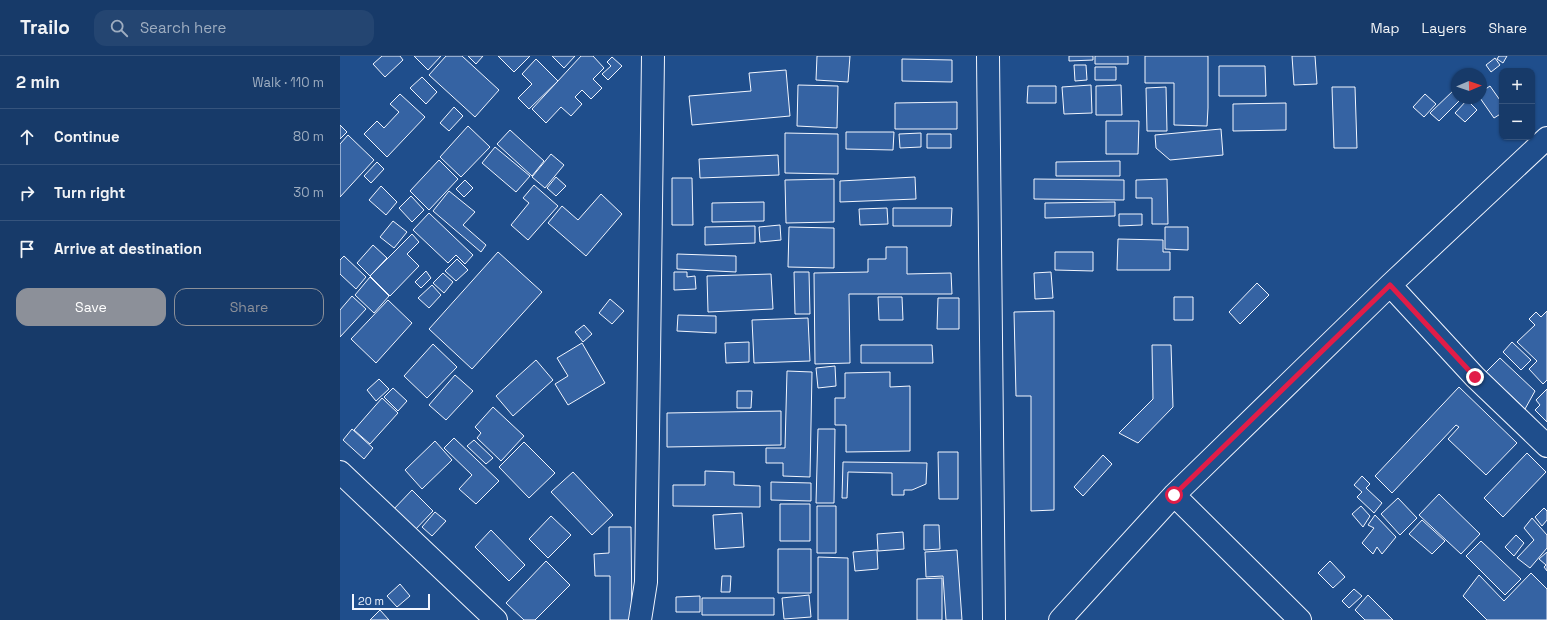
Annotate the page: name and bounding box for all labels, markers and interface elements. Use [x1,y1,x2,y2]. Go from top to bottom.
search box [94,10,374,46]
text: Trailo [20,15,70,40]
icon: search [108,17,130,39]
text: Search here [140,18,226,37]
text: Map [1370,19,1400,37]
text: Layers [1422,19,1466,37]
text: Share [1488,19,1527,37]
north arrow [1451,68,1487,104]
map controls [1499,68,1535,140]
button: + [1499,68,1535,104]
text: 2 min [16,71,60,93]
text: Walk · 110 m [252,74,324,91]
button: − [1499,104,1535,140]
icon: ahead [16,126,38,148]
text: Continue [54,127,120,146]
text: 80 m [293,128,324,145]
icon: right [16,182,38,204]
text: Turn right [54,183,125,202]
text: 30 m [293,184,324,201]
icon: arrive [16,238,38,260]
text: Arrive at destination [54,239,202,258]
button: Save [16,288,166,326]
button: Share [174,288,324,326]
route end [1466,368,1484,386]
route start [1165,486,1183,504]
scale bar [352,592,430,611]
text: 20 m [358,594,384,608]

